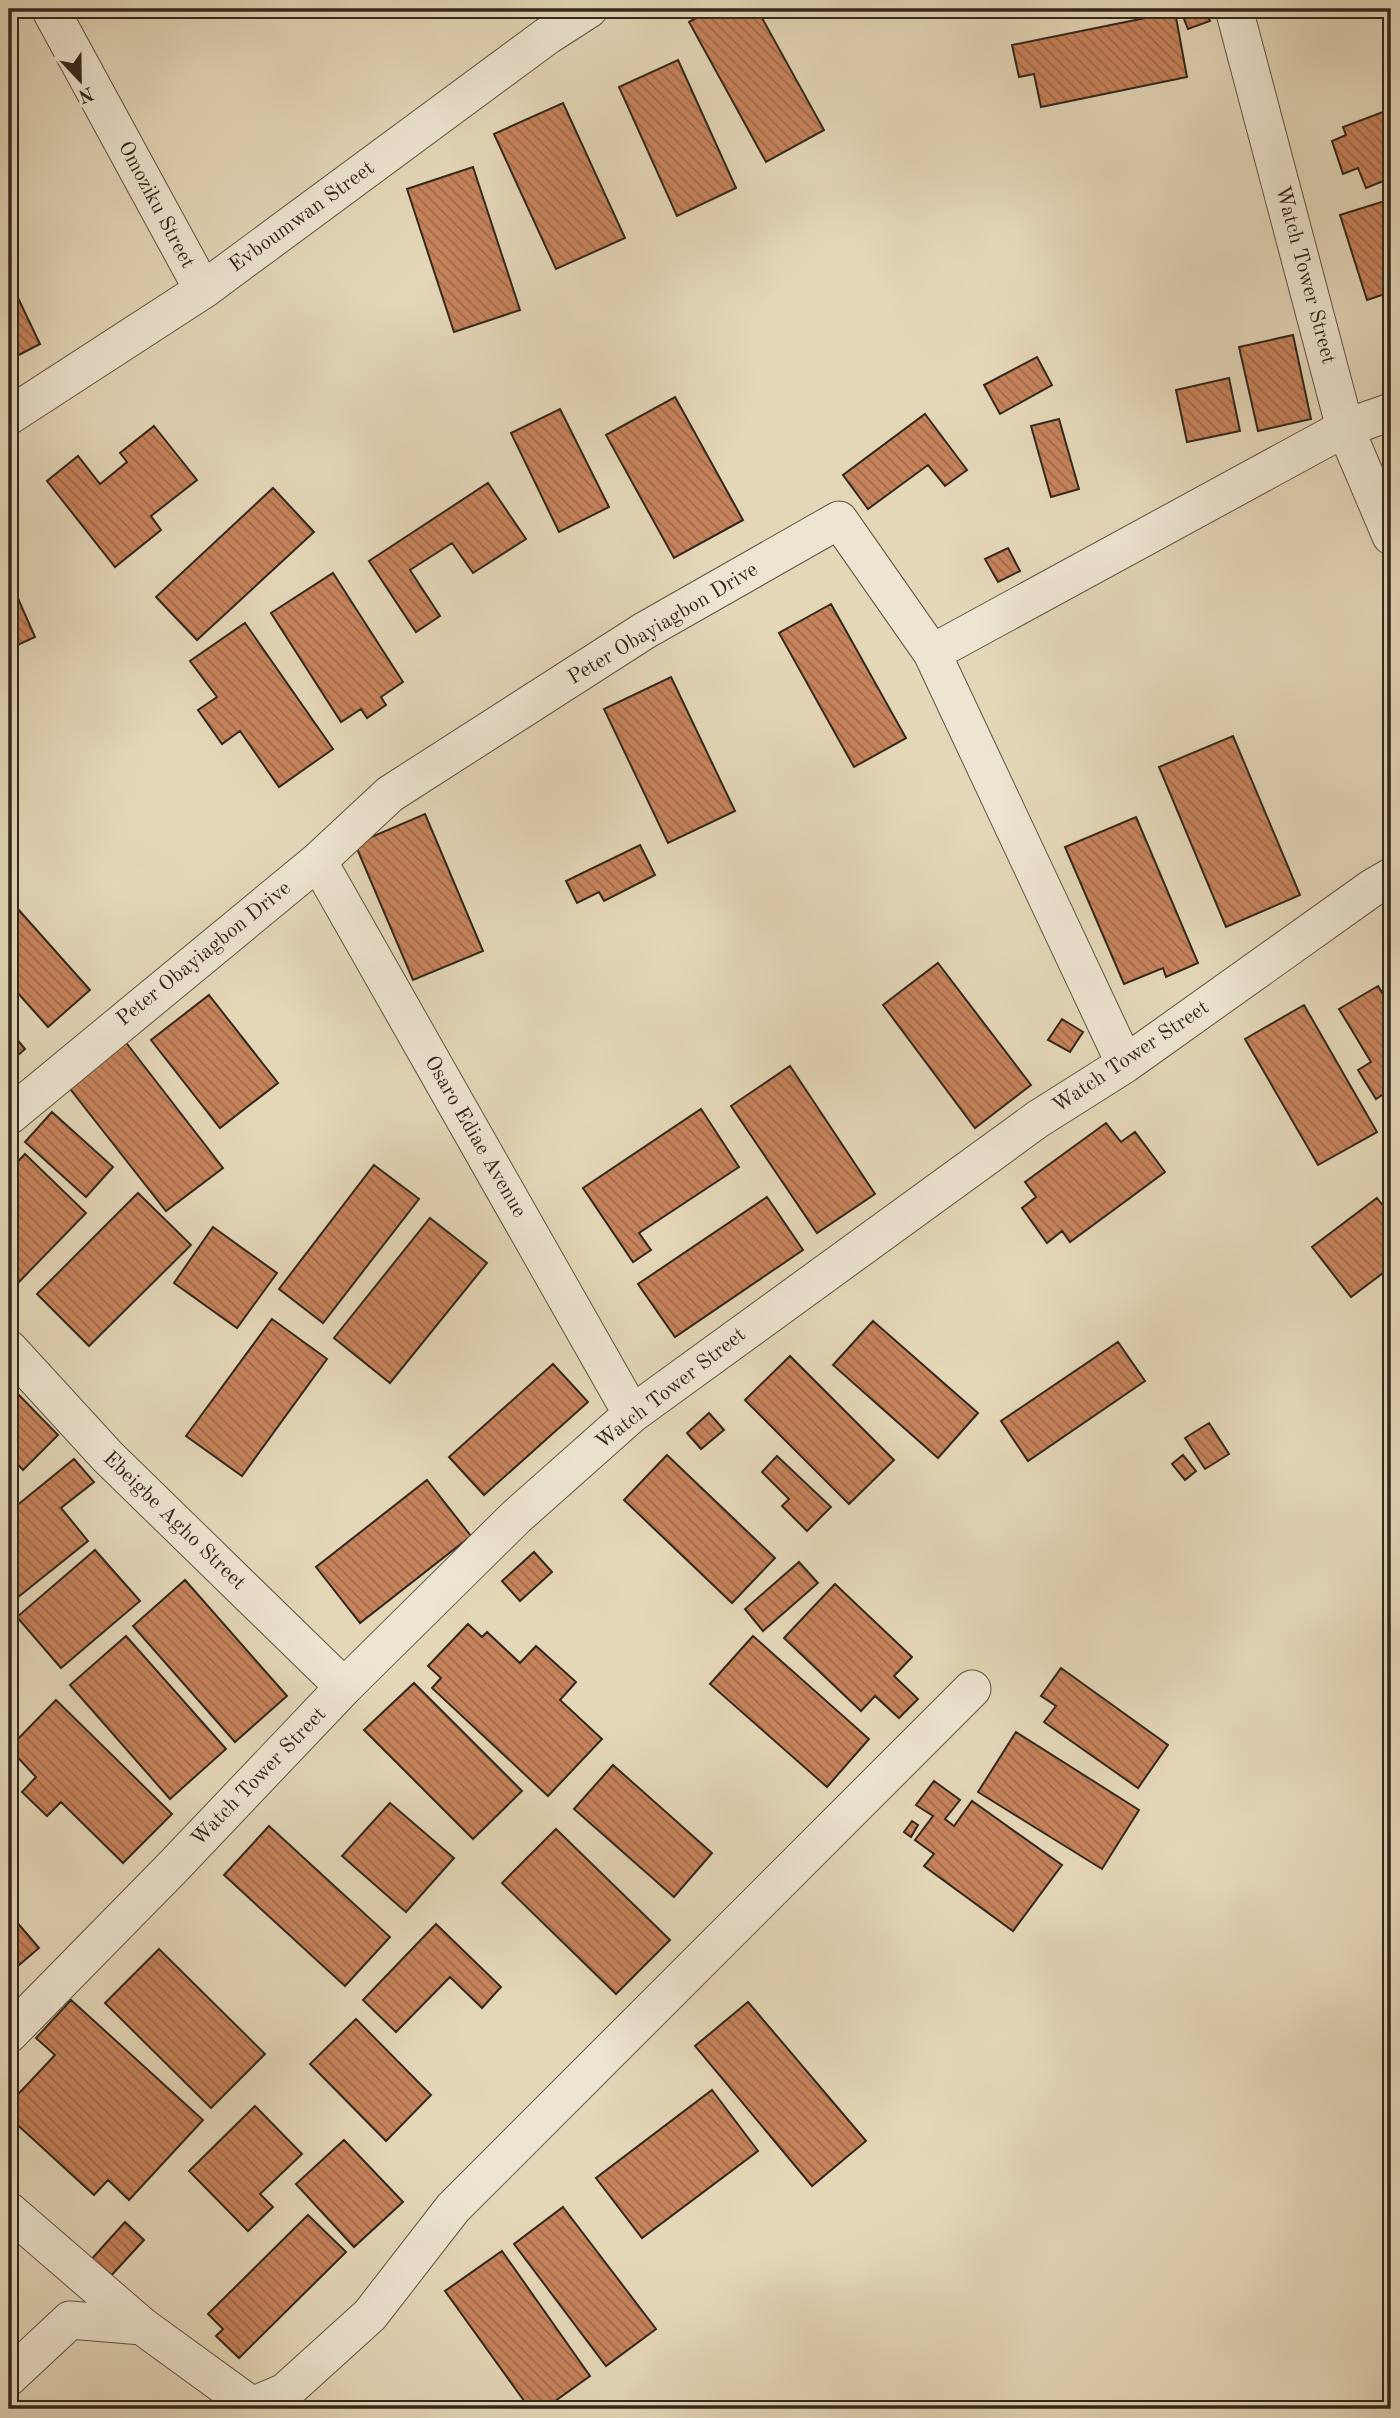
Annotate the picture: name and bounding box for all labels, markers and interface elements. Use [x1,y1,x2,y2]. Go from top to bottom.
north arrow [46,46,116,116]
text: N [75,82,96,105]
street label: Omoziku Street [114,138,198,272]
street label: Evboumwan Street [226,158,378,276]
street label: Watch Tower Street [1271,184,1339,366]
street label: Peter Obayiagbon Drive [565,559,761,689]
street label: Peter Obayiagbon Drive [113,877,295,1031]
street label: Watch Tower Street [1049,997,1213,1117]
street label: Osaro Ediae Avenue [420,1053,530,1221]
street label: Watch Tower Street [592,1324,750,1454]
street label: Ebeigbe Agho Street [99,1448,249,1594]
street label: Watch Tower Street [188,1704,330,1850]

